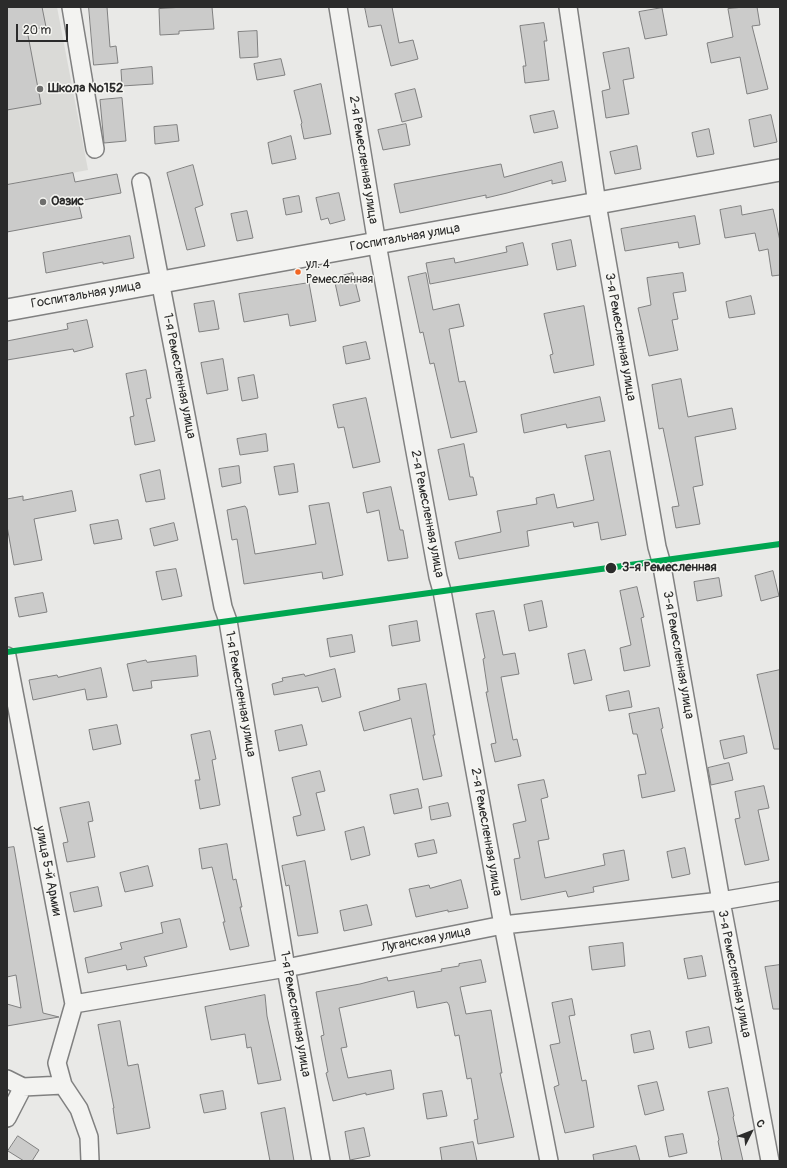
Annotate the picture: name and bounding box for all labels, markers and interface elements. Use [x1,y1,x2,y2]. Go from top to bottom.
scale bar [18,16,70,42]
text: 20 m [23,23,51,38]
place label: Школа №152 [48,81,123,97]
marker: Школа №152 [35,84,45,94]
street label: 2-я Ремесленная улица [345,95,381,225]
place label: Оазис [51,194,84,210]
marker: Оазис [38,197,48,207]
street label: Госпитальная улица [349,221,461,255]
place label: ул. 4 Ремесленная [306,258,373,286]
marker: ул. 4 Ремесленная [293,267,303,277]
street label: 3-я Ремесленная улица [601,272,639,402]
street label: Госпитальная улица [30,278,142,312]
street label: 1-я Ремесленная улица [159,312,199,440]
street label: 2-я Ремесленная улица [407,449,447,579]
place label: 3-я Ремесленная [622,560,717,576]
marker: 3-я Ремесленная [604,561,618,575]
street label: 3-я Ремесленная улица [659,590,697,720]
street label: 1-я Ремесленная улица [221,630,259,758]
street label: 2-я Ремесленная улица [467,767,505,897]
street label: улица 5-й Армии [32,825,64,917]
street label: 3-я Ремесленная улица [714,909,754,1039]
street label: Луганская улица [380,924,472,956]
street label: 1-я Ремесленная улица [276,950,314,1078]
north arrow [731,1112,771,1152]
text: С [753,1117,767,1131]

